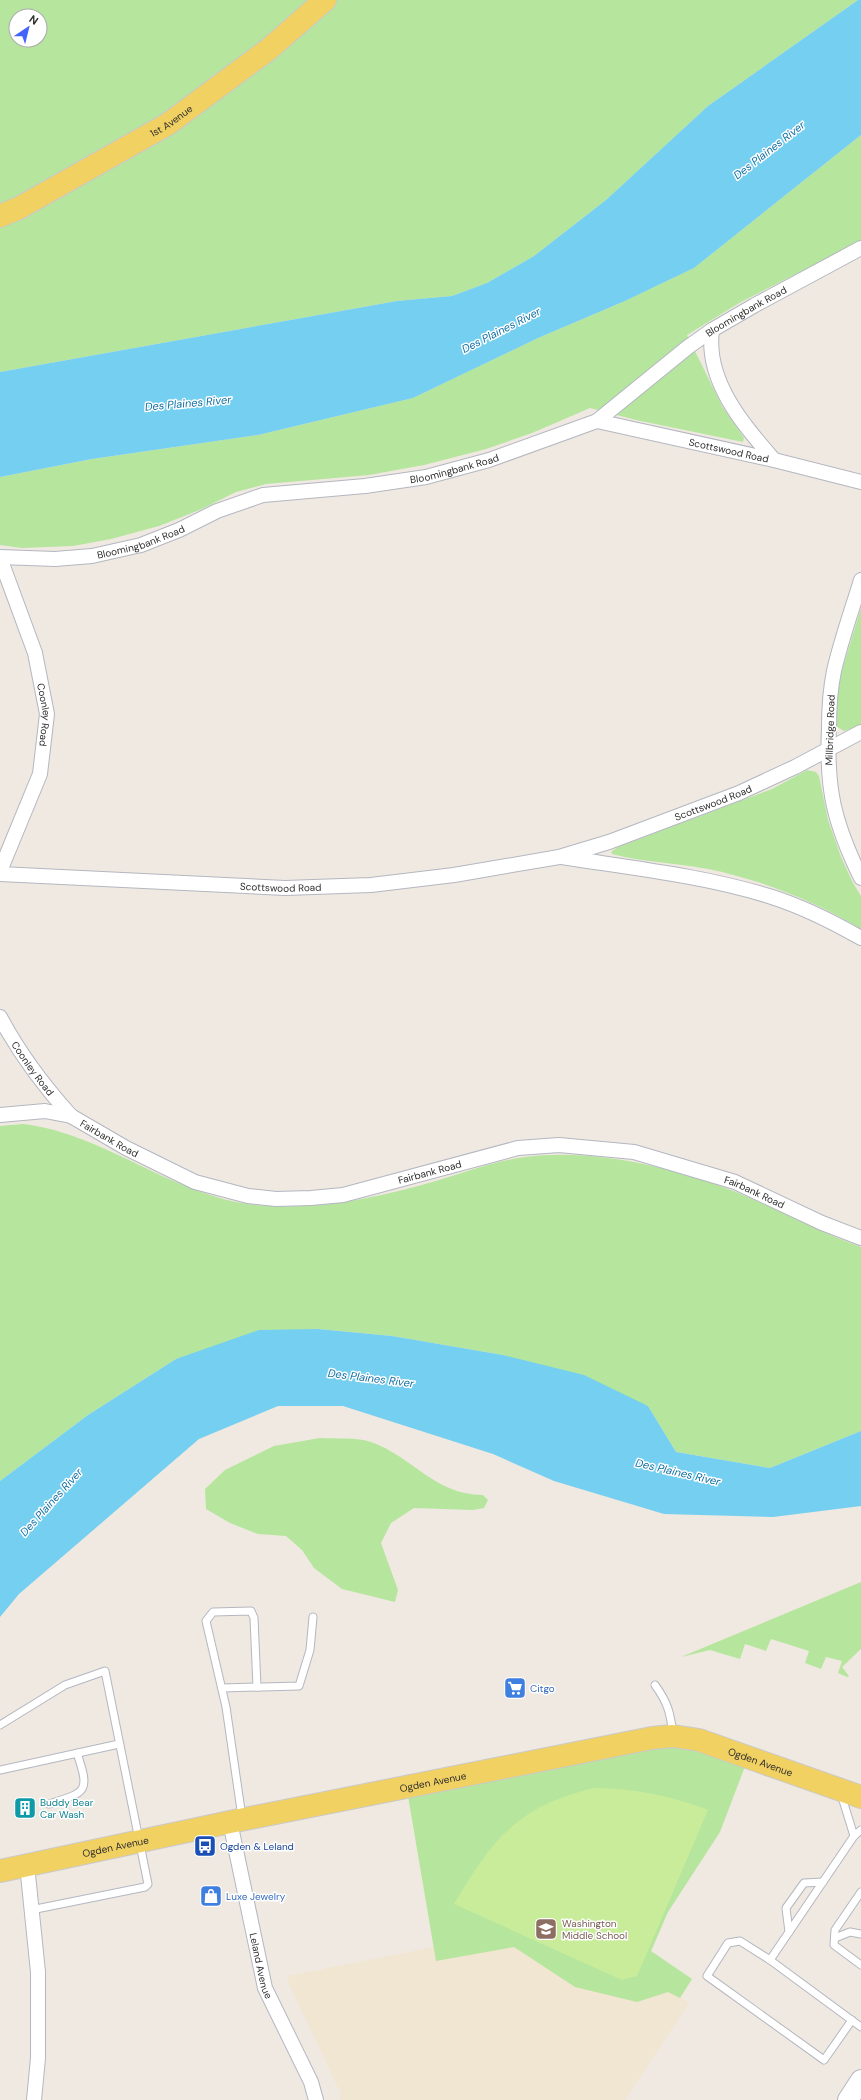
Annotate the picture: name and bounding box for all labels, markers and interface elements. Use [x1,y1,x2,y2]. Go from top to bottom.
north arrow [8,8,48,48]
text: N [26,12,41,28]
street label: 1st Avenue [147,102,195,139]
water label: Des Plaines River [731,117,808,182]
street label: Bloomingbank Road [703,283,789,339]
water label: Des Plaines River [459,304,544,356]
water label: Des Plaines River [144,392,233,414]
street label: Scottswood Road [688,435,770,465]
street label: Bloomingbank Road [409,451,501,486]
street label: Bloomingbank Road [96,522,187,561]
street label: Coonley Road [35,682,54,747]
street label: Millbridge Road [822,694,838,766]
street label: Scottswood Road [673,782,754,823]
street label: Scottswood Road [240,879,322,895]
street label: Coonley Road [9,1039,57,1098]
street label: Fairbank Road [78,1116,141,1160]
street label: Fairbank Road [396,1157,463,1186]
street label: Fairbank Road [723,1173,787,1211]
water label: Des Plaines River [327,1366,416,1390]
water label: Des Plaines River [634,1455,723,1489]
water label: Des Plaines River [17,1464,86,1539]
supermarket icon: Citgo [502,1675,528,1701]
place label: Citgo [530,1682,555,1695]
street label: Ogden Avenue [726,1744,795,1779]
street label: Ogden Avenue [398,1769,468,1795]
building icon: Buddy Bear Car Wash [12,1795,38,1821]
place label: Buddy Bear Car Wash [40,1796,94,1821]
street label: Ogden Avenue [81,1833,150,1860]
bus stop icon: Ogden & Leland [192,1833,218,1859]
place label: Ogden & Leland [220,1840,294,1853]
shop icon: Luxe Jewelry [198,1883,224,1909]
place label: Luxe Jewelry [226,1890,286,1903]
school or university icon: Washington Middle School [533,1916,559,1942]
place label: Washington Middle School [562,1917,627,1942]
street label: Leland Avenue [247,1932,276,2001]

